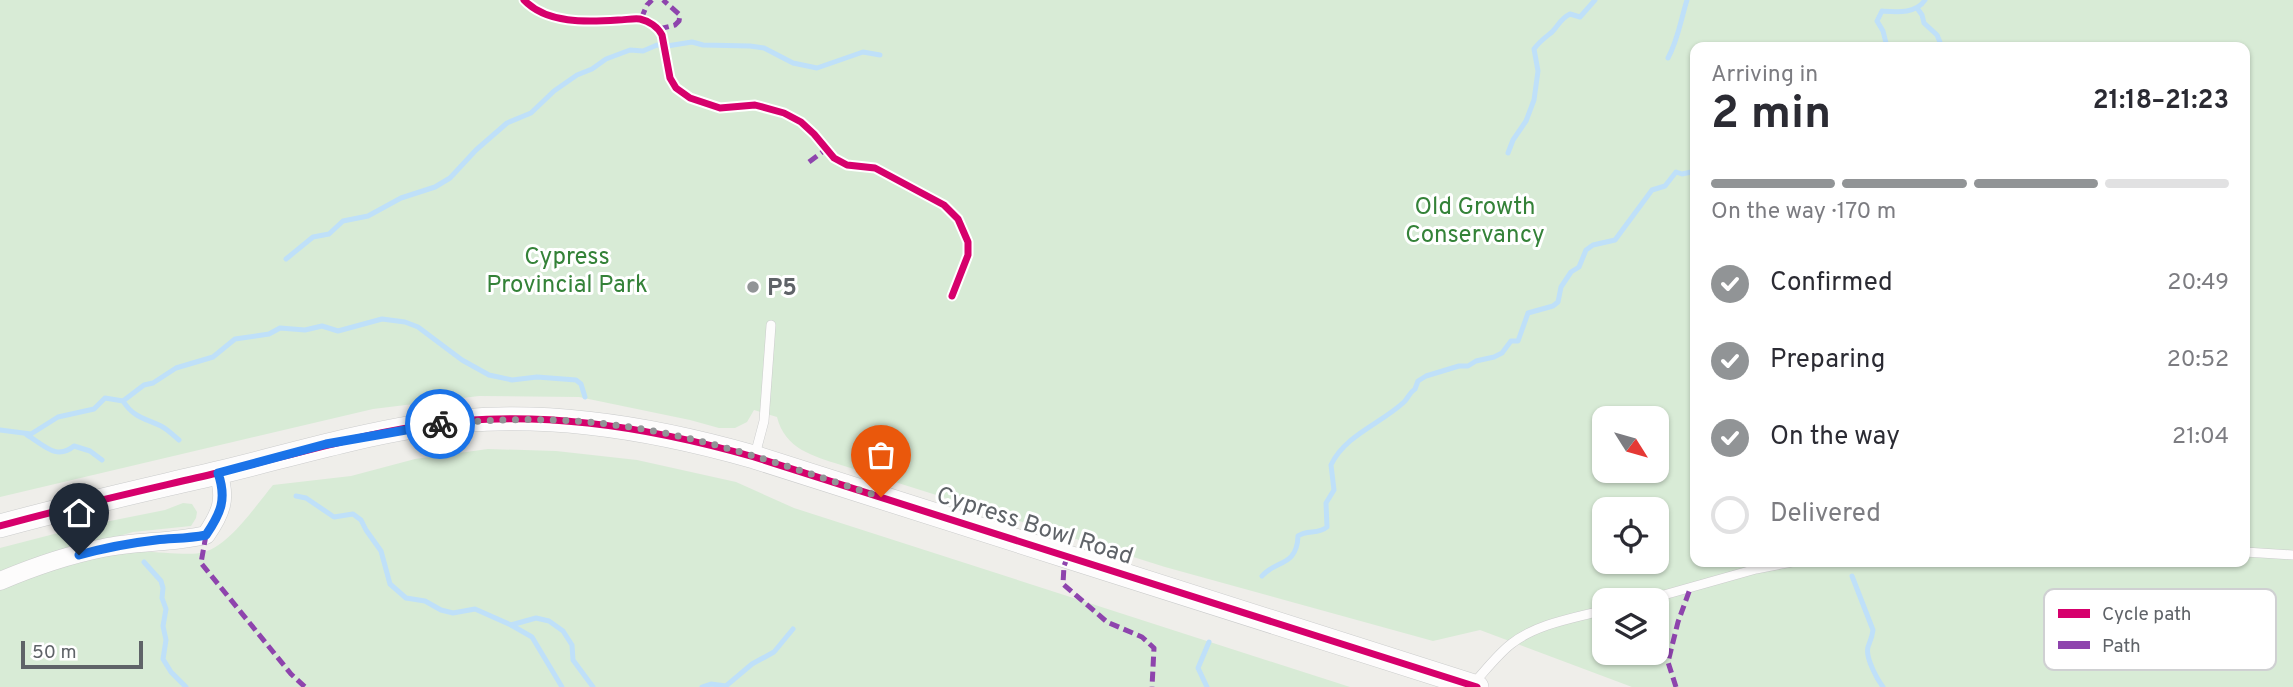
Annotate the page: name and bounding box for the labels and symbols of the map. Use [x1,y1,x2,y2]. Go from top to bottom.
park label: Old Growth Conservancy [1405,193,1545,251]
park label: Cypress Provincial Park [486,243,648,301]
place label: P5 [767,274,797,304]
marker: P5 [745,279,761,295]
courier [405,389,475,459]
north arrow [1592,406,1670,483]
pin [851,425,911,497]
street label: Cypress Bowl Road [932,481,1137,573]
pin [49,483,109,555]
legend [2044,589,2276,670]
text: Cycle path [2102,603,2191,627]
text: Path [2102,635,2141,659]
scale bar [21,638,144,670]

